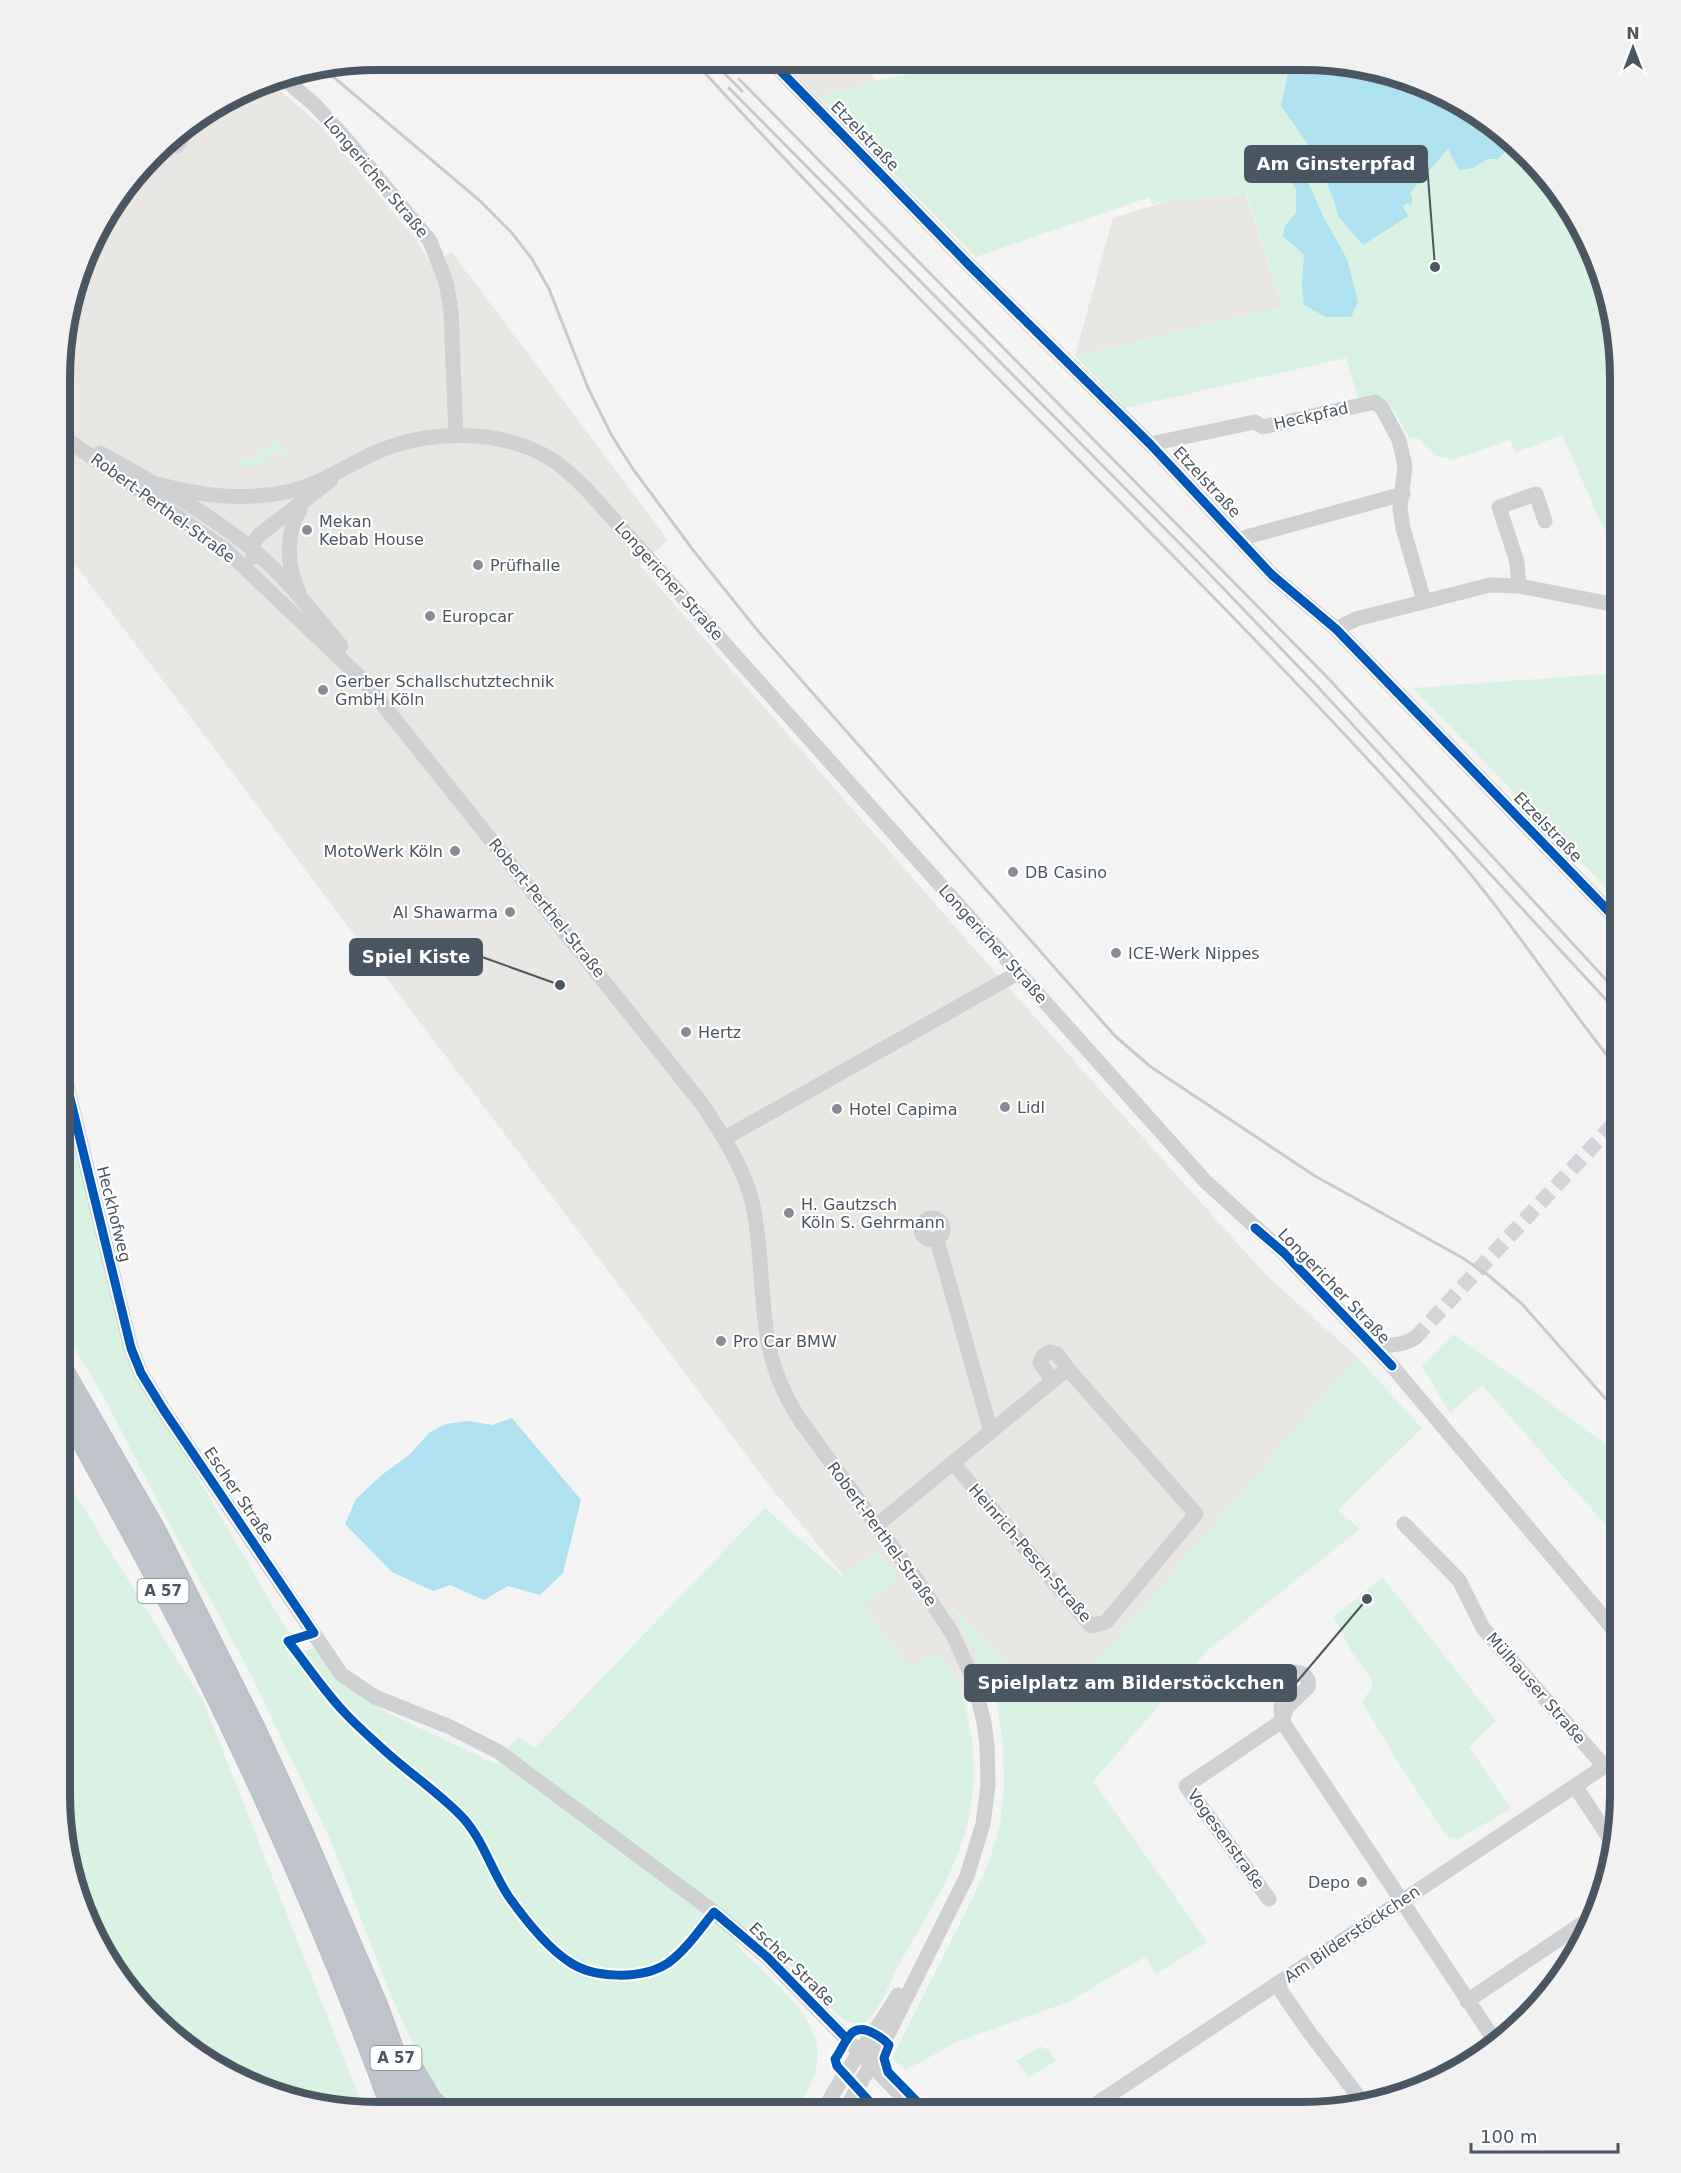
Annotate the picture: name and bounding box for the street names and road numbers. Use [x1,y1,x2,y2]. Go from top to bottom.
street label: Etzelstraße [827,97,903,175]
street label: Longericher Straße [320,112,432,242]
street label: Heckpfad [1272,398,1350,434]
street label: Etzelstraße [1169,443,1245,521]
street label: Robert-Perthel-Straße [87,449,239,567]
street label: Longericher Straße [611,518,727,644]
street label: Etzelstraße [1510,788,1586,866]
street label: Robert-Perthel-Straße [485,835,609,981]
street label: Longericher Straße [935,881,1051,1007]
street label: Heckhofweg [93,1164,135,1264]
street label: Longericher Straße [1274,1224,1394,1348]
street label: Escher Straße [200,1443,278,1547]
street label: Robert-Perthel-Straße [823,1458,941,1610]
street label: Heinrich-Pesch-Straße [965,1480,1095,1626]
road number: A 57 [138,1579,188,1603]
street label: Mülhauser Straße [1483,1629,1589,1747]
street label: Vogesenstraße [1183,1785,1269,1893]
street label: Am Bilderstöckchen [1281,1882,1423,1986]
street label: Escher Straße [745,1918,839,2010]
road number: A 57 [370,2046,422,2070]

